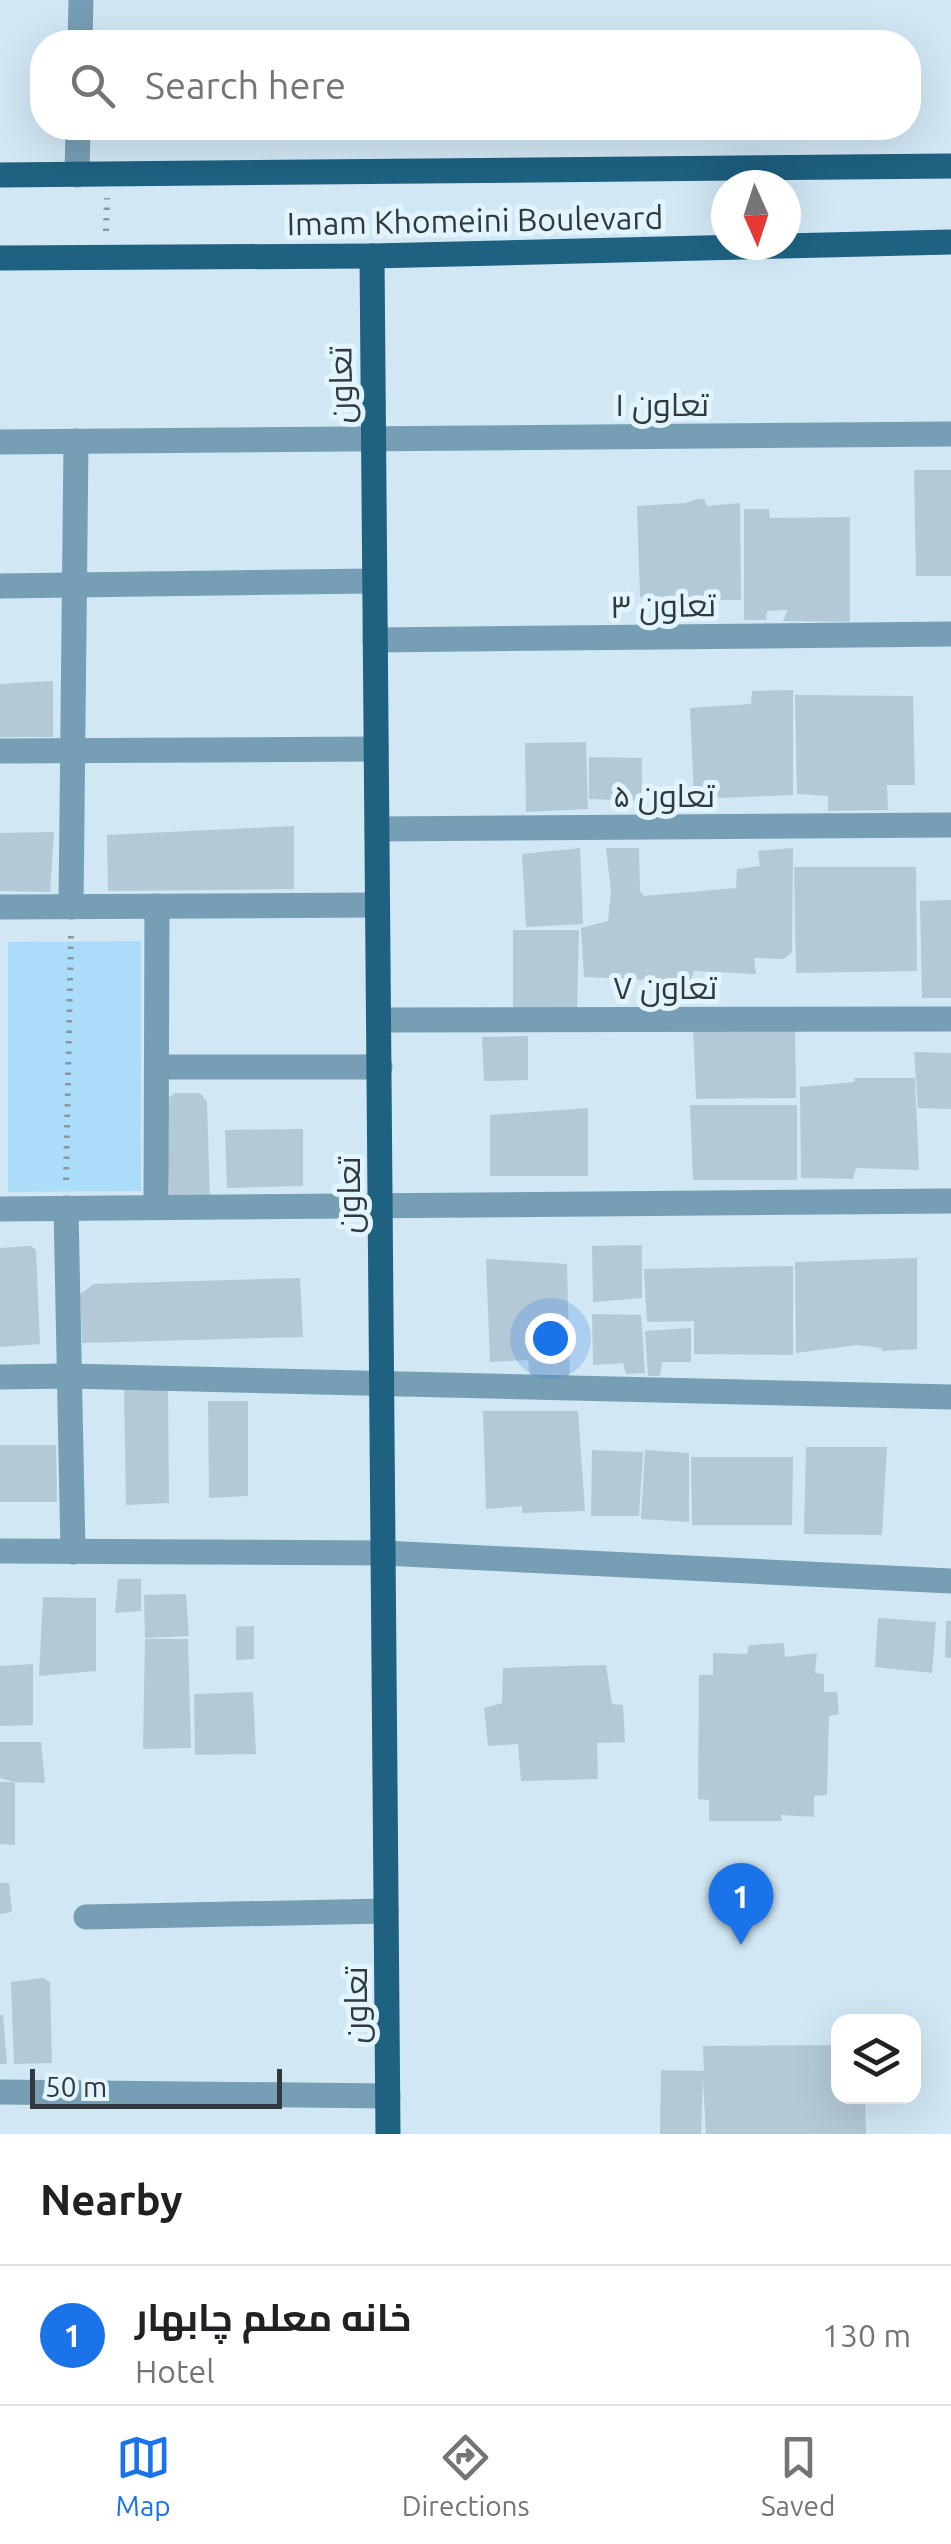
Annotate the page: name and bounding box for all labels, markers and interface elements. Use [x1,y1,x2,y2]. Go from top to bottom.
search box [30,30,921,140]
icon: search [65,58,120,113]
text: Search here [145,64,346,106]
north arrow [711,170,801,260]
street label: Imam Khomeini Boulevard [287,199,663,241]
street label: تعاون [321,346,361,424]
street label: تعاون ۱ [615,386,710,424]
street label: تعاون ۳ [610,586,717,626]
street label: تعاون ۵ [613,777,715,815]
street label: تعاون ۷ [613,969,718,1007]
street label: تعاون [330,1156,368,1234]
your location [525,1313,576,1364]
pin: 1 [708,1862,774,1945]
street label: تعاون [337,1966,375,2044]
map controls [831,2014,921,2104]
button: layers [831,2014,921,2104]
scale bar [30,2064,282,2108]
text: 50 m [45,2071,107,2102]
text: Nearby [40,2176,183,2223]
text: خانه معلم چابهار [135,2296,411,2338]
text: 1 [63,2317,82,2353]
text: 130 m [822,2317,911,2353]
text: Hotel [135,2353,215,2389]
tab: Map [116,2430,171,2521]
tab: Directions [402,2430,530,2521]
tab: Saved [761,2430,835,2521]

